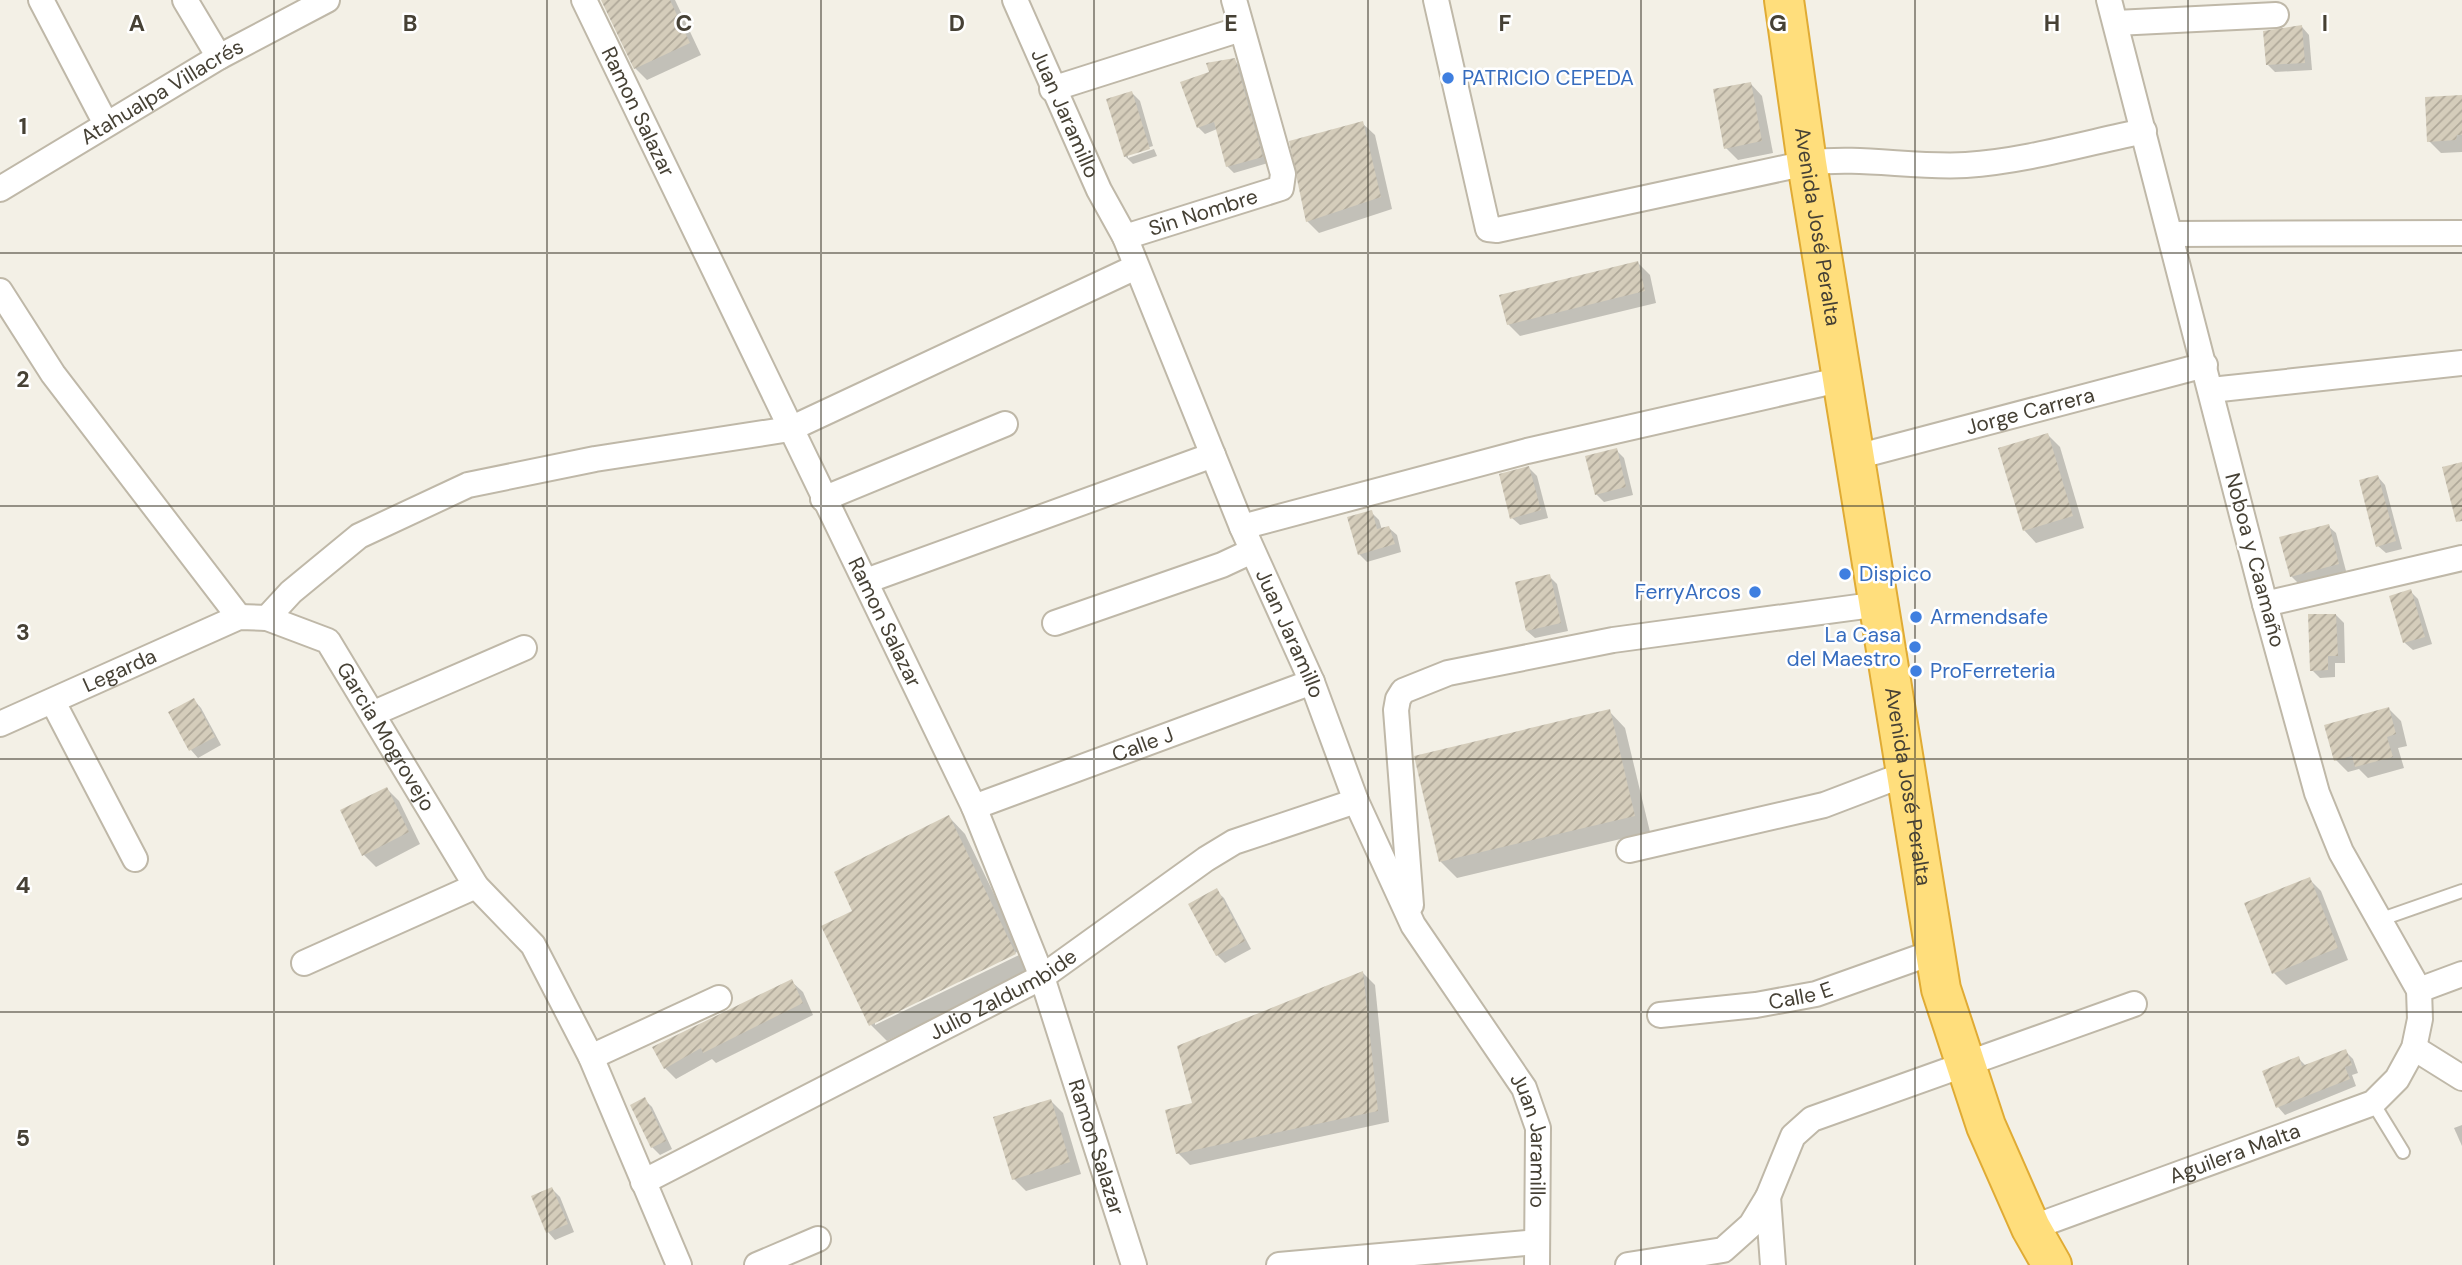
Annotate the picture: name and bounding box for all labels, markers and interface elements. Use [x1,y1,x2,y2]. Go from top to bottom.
text: A [129,8,145,38]
text: B [403,8,417,38]
text: C [676,8,692,38]
text: D [949,8,965,38]
text: E [1224,8,1238,38]
text: F [1499,8,1512,38]
text: G [1769,8,1787,38]
text: H [2044,8,2060,38]
text: I [2322,8,2328,38]
street label: Atahualpa Villacrés [75,33,248,151]
street label: Ramon Salazar [595,42,681,181]
street label: Juan Jaramillo [1024,44,1106,182]
place label: PATRICIO CEPEDA [1462,64,1634,92]
marker: PATRICIO CEPEDA [1440,70,1456,86]
text: 1 [19,111,27,141]
street label: Avenida José Peralta [1788,125,1847,328]
street label: Sin Nombre [1145,182,1261,243]
text: 2 [16,364,30,394]
street label: Jorge Carrera [1963,381,2098,442]
street label: Noboa y Caamaño [2218,470,2292,650]
street label: Ramon Salazar [841,553,928,692]
place label: Dispico [1859,560,1932,588]
street label: Juan Jaramillo [1249,565,1331,702]
marker: Dispico [1837,566,1853,582]
place label: FerryArcos [1635,578,1741,606]
marker: FerryArcos [1747,584,1763,600]
place label: Armendsafe [1930,603,2048,631]
marker: Armendsafe [1908,609,1924,625]
text: 3 [16,617,30,647]
place label: La Casa del Maestro [1786,621,1901,673]
marker: La Casa del Maestro [1907,639,1923,655]
street label: Legarda [78,642,161,699]
street label: Garcia Mogrovejo [330,657,442,817]
place label: ProFerreteria [1930,657,2056,685]
marker: ProFerreteria [1908,663,1924,679]
street label: Avenida José Peralta [1878,685,1938,888]
street label: Calle J [1108,720,1178,769]
text: 4 [16,870,31,900]
street label: Julio Zaldumbide [924,942,1083,1047]
street label: Calle E [1766,975,1837,1016]
street label: Juan Jaramillo [1503,1067,1552,1208]
street label: Ramon Salazar [1062,1076,1131,1219]
street label: Aguilera Malta [2165,1117,2304,1190]
text: 5 [16,1123,30,1153]

